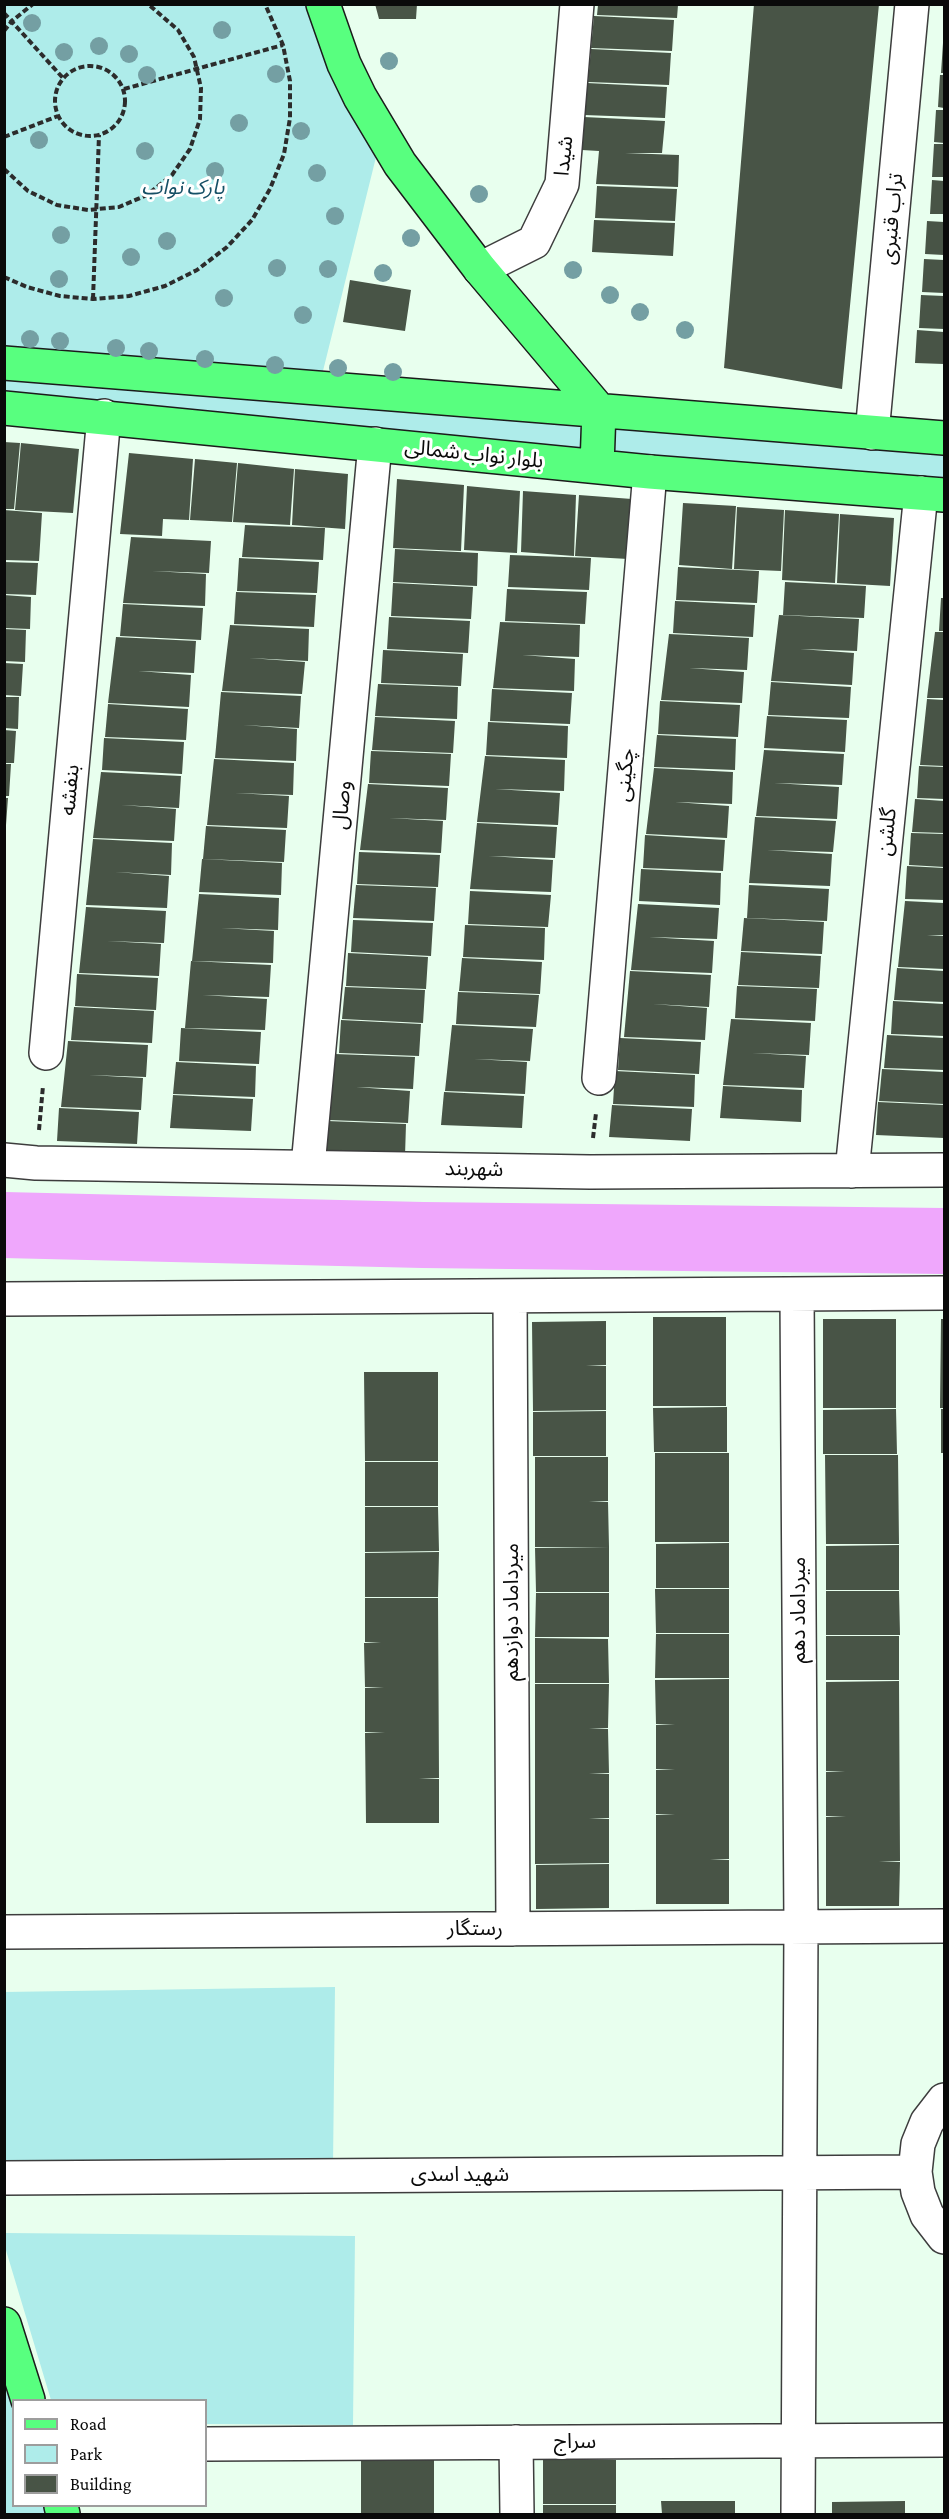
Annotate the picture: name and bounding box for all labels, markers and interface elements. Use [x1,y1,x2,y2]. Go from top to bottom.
street label: شیدا [549,135,579,177]
street label: تراب قنبری [875,172,909,266]
park label: پارک نواب [141,175,225,201]
street label: بلوار نواب شمالی [403,434,545,474]
street label: چگینی [610,747,640,803]
street label: بنفشه [55,763,85,817]
street label: وصال [327,779,357,831]
street label: گلشن [872,807,902,857]
street label: شهربند [444,1156,504,1182]
street label: میرداماد دوازدهم [499,1543,525,1681]
street label: میرداماد دهم [786,1557,812,1663]
street label: رستگار [447,1916,503,1942]
street label: شهید اسدی [411,2162,509,2188]
legend [12,2399,207,2507]
text: Road [70,2414,107,2434]
street label: سراج [554,2429,596,2455]
text: Park [70,2444,102,2464]
text: Building [70,2474,131,2494]

